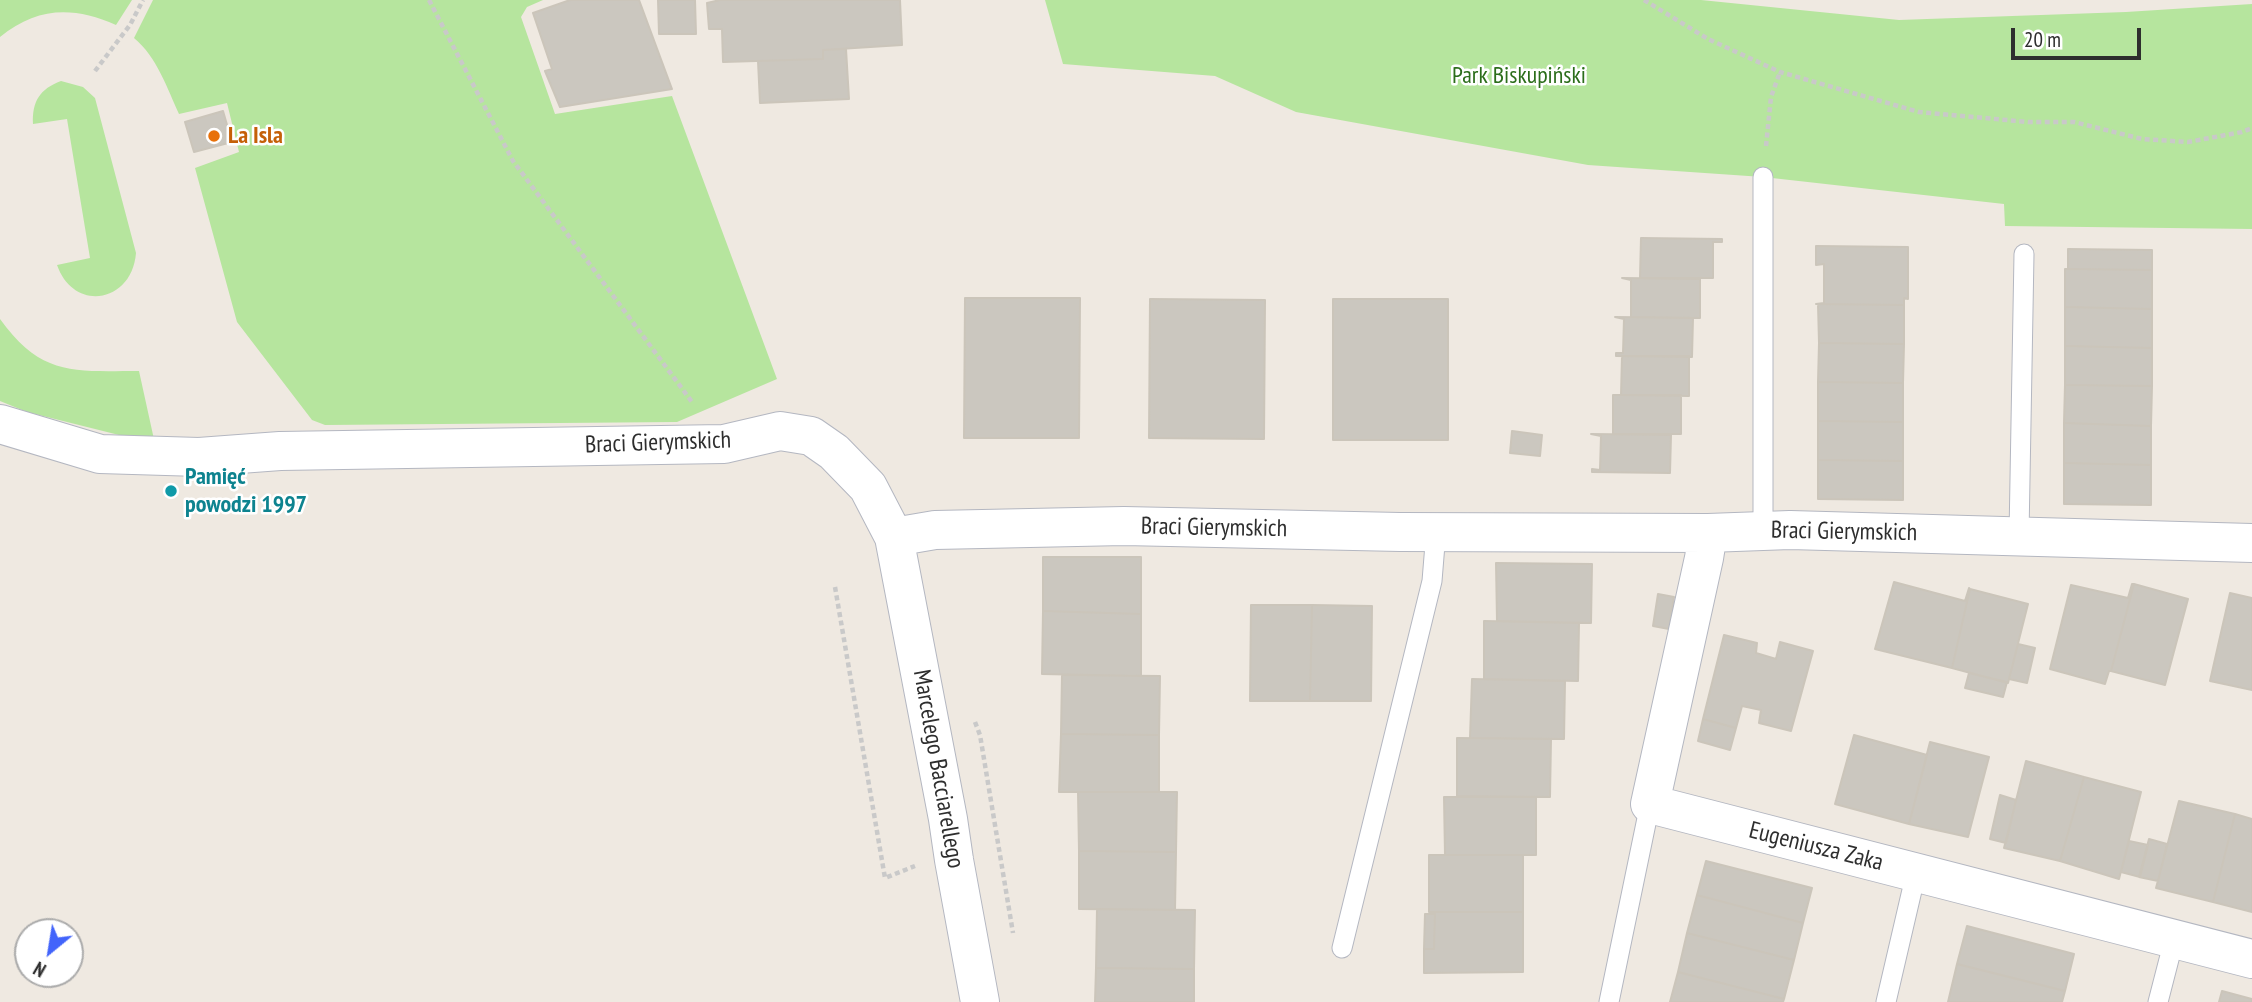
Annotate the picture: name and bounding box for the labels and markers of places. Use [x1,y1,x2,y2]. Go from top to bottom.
place label: La Isla [228,122,283,150]
marker: La Isla [206,128,222,144]
place label: Pamięć powodzi 1997 [185,463,307,519]
marker: Pamięć powodzi 1997 [163,483,179,499]

